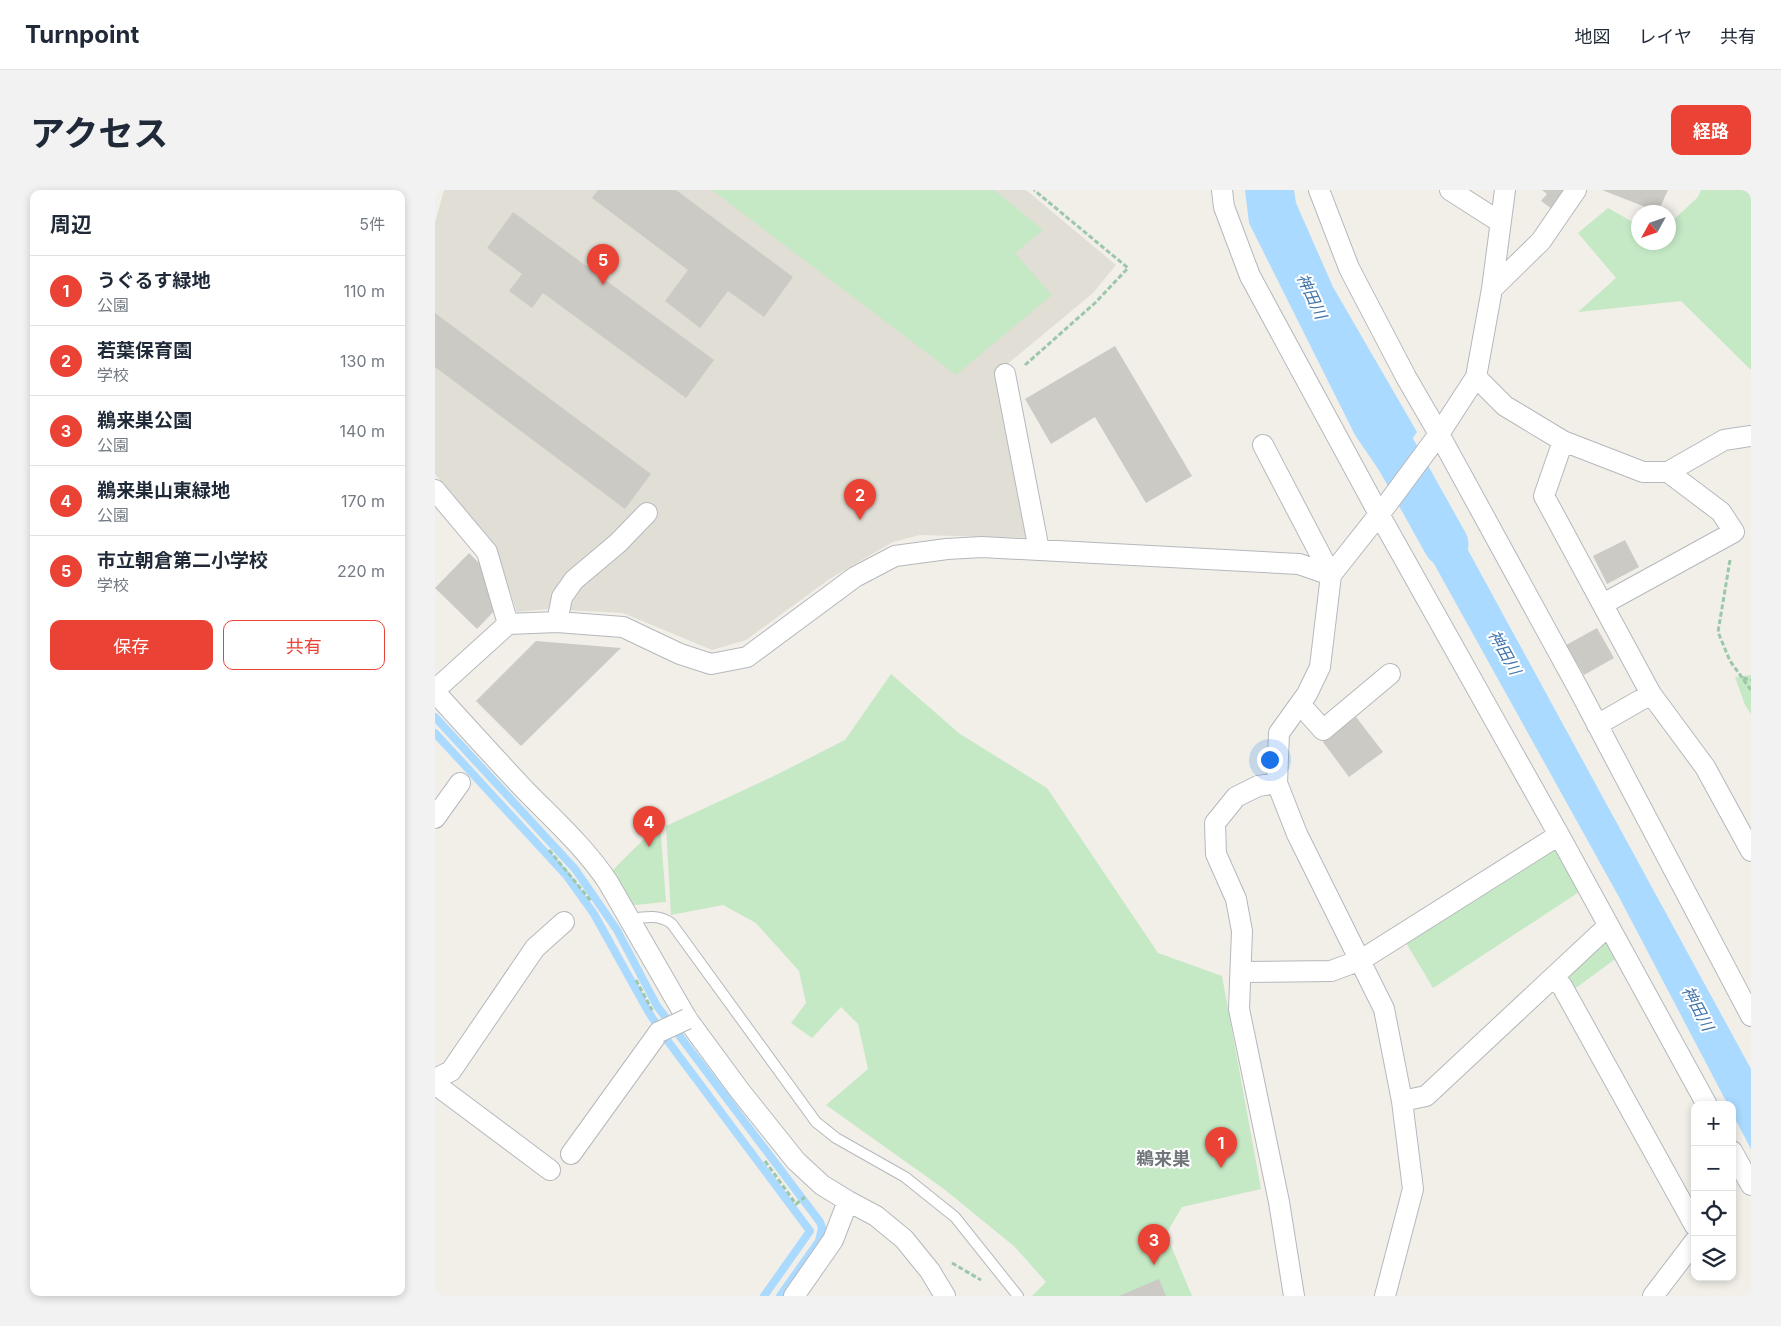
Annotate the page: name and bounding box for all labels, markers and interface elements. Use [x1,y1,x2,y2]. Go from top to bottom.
text: Turnpoint [25,20,139,49]
text: 地図 [1575,26,1611,47]
text: レイヤ [1639,26,1692,47]
text: 共有 [1720,26,1756,47]
button: 経路 [1671,105,1751,155]
text: アクセス [30,112,168,154]
north arrow [1631,205,1676,250]
text: 周辺 [50,212,92,237]
text: 5件 [359,214,385,234]
pin: 5 [587,244,619,285]
text: うぐるす緑地 [97,269,211,292]
water label: 神田川 [1293,270,1332,324]
text: 1 [63,281,69,301]
text: 110 m [343,281,385,301]
text: 公園 [97,295,129,315]
text: 若葉保育園 [97,339,192,362]
text: 2 [61,351,71,371]
text: 130 m [340,351,385,371]
text: 学校 [97,365,129,385]
text: 鵜来巣公園 [97,409,192,432]
text: 3 [61,421,71,441]
text: 140 m [340,421,385,441]
text: 公園 [97,435,129,455]
text: 鵜来巣山東緑地 [97,479,230,502]
pin: 2 [844,479,876,520]
text: 4 [61,491,71,511]
text: 170 m [341,491,385,511]
text: 公園 [97,505,129,525]
text: 市立朝倉第二小学校 [97,549,268,572]
text: 5 [61,561,71,581]
text: 220 m [337,561,385,581]
text: 学校 [97,575,129,595]
button: 保存 [50,620,213,670]
button: 共有 [223,620,385,670]
water label: 神田川 [1485,626,1526,680]
your location [1257,747,1283,773]
pin: 4 [633,806,665,847]
water label: 神田川 [1678,982,1719,1036]
map controls [1691,1101,1736,1281]
button: + [1691,1101,1736,1146]
pin: 1 [1205,1127,1237,1168]
button: − [1691,1146,1736,1191]
district label: 鵜来巣 [1136,1148,1190,1169]
button: locate [1691,1191,1736,1236]
pin: 3 [1138,1224,1170,1265]
button: layers [1691,1236,1736,1281]

